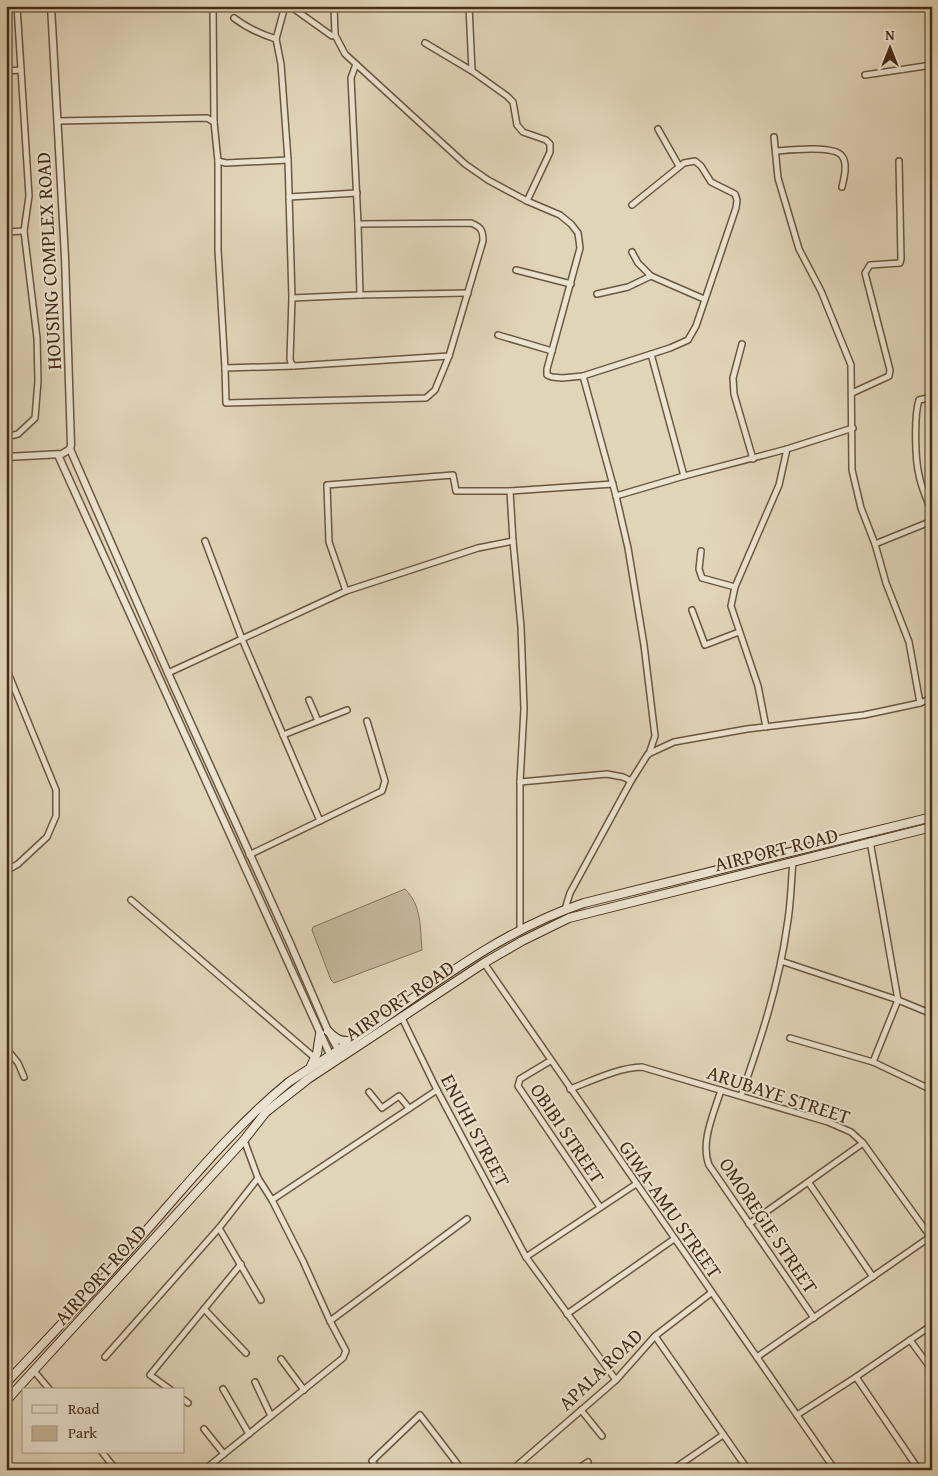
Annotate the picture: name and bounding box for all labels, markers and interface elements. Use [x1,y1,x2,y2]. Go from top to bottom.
north arrow [866,22,916,72]
text: N [885,25,895,45]
street label: HOUSING COMPLEX ROAD [28,151,68,371]
street label: AIRPORT ROAD [711,820,841,878]
street label: AIRPORT ROAD [338,953,460,1047]
street label: ARUBAYE STREET [704,1057,854,1131]
street label: ENUHI STREET [434,1068,518,1192]
street label: OBIBI STREET [524,1077,612,1189]
street label: GIWA-AMU STREET [613,1134,729,1284]
street label: OMOREGIE STREET [713,1151,825,1299]
street label: AIRPORT ROAD [47,1217,153,1331]
street label: APALA ROAD [551,1321,649,1417]
legend [22,1388,185,1454]
text: Road [68,1398,99,1419]
text: Park [68,1422,97,1443]

